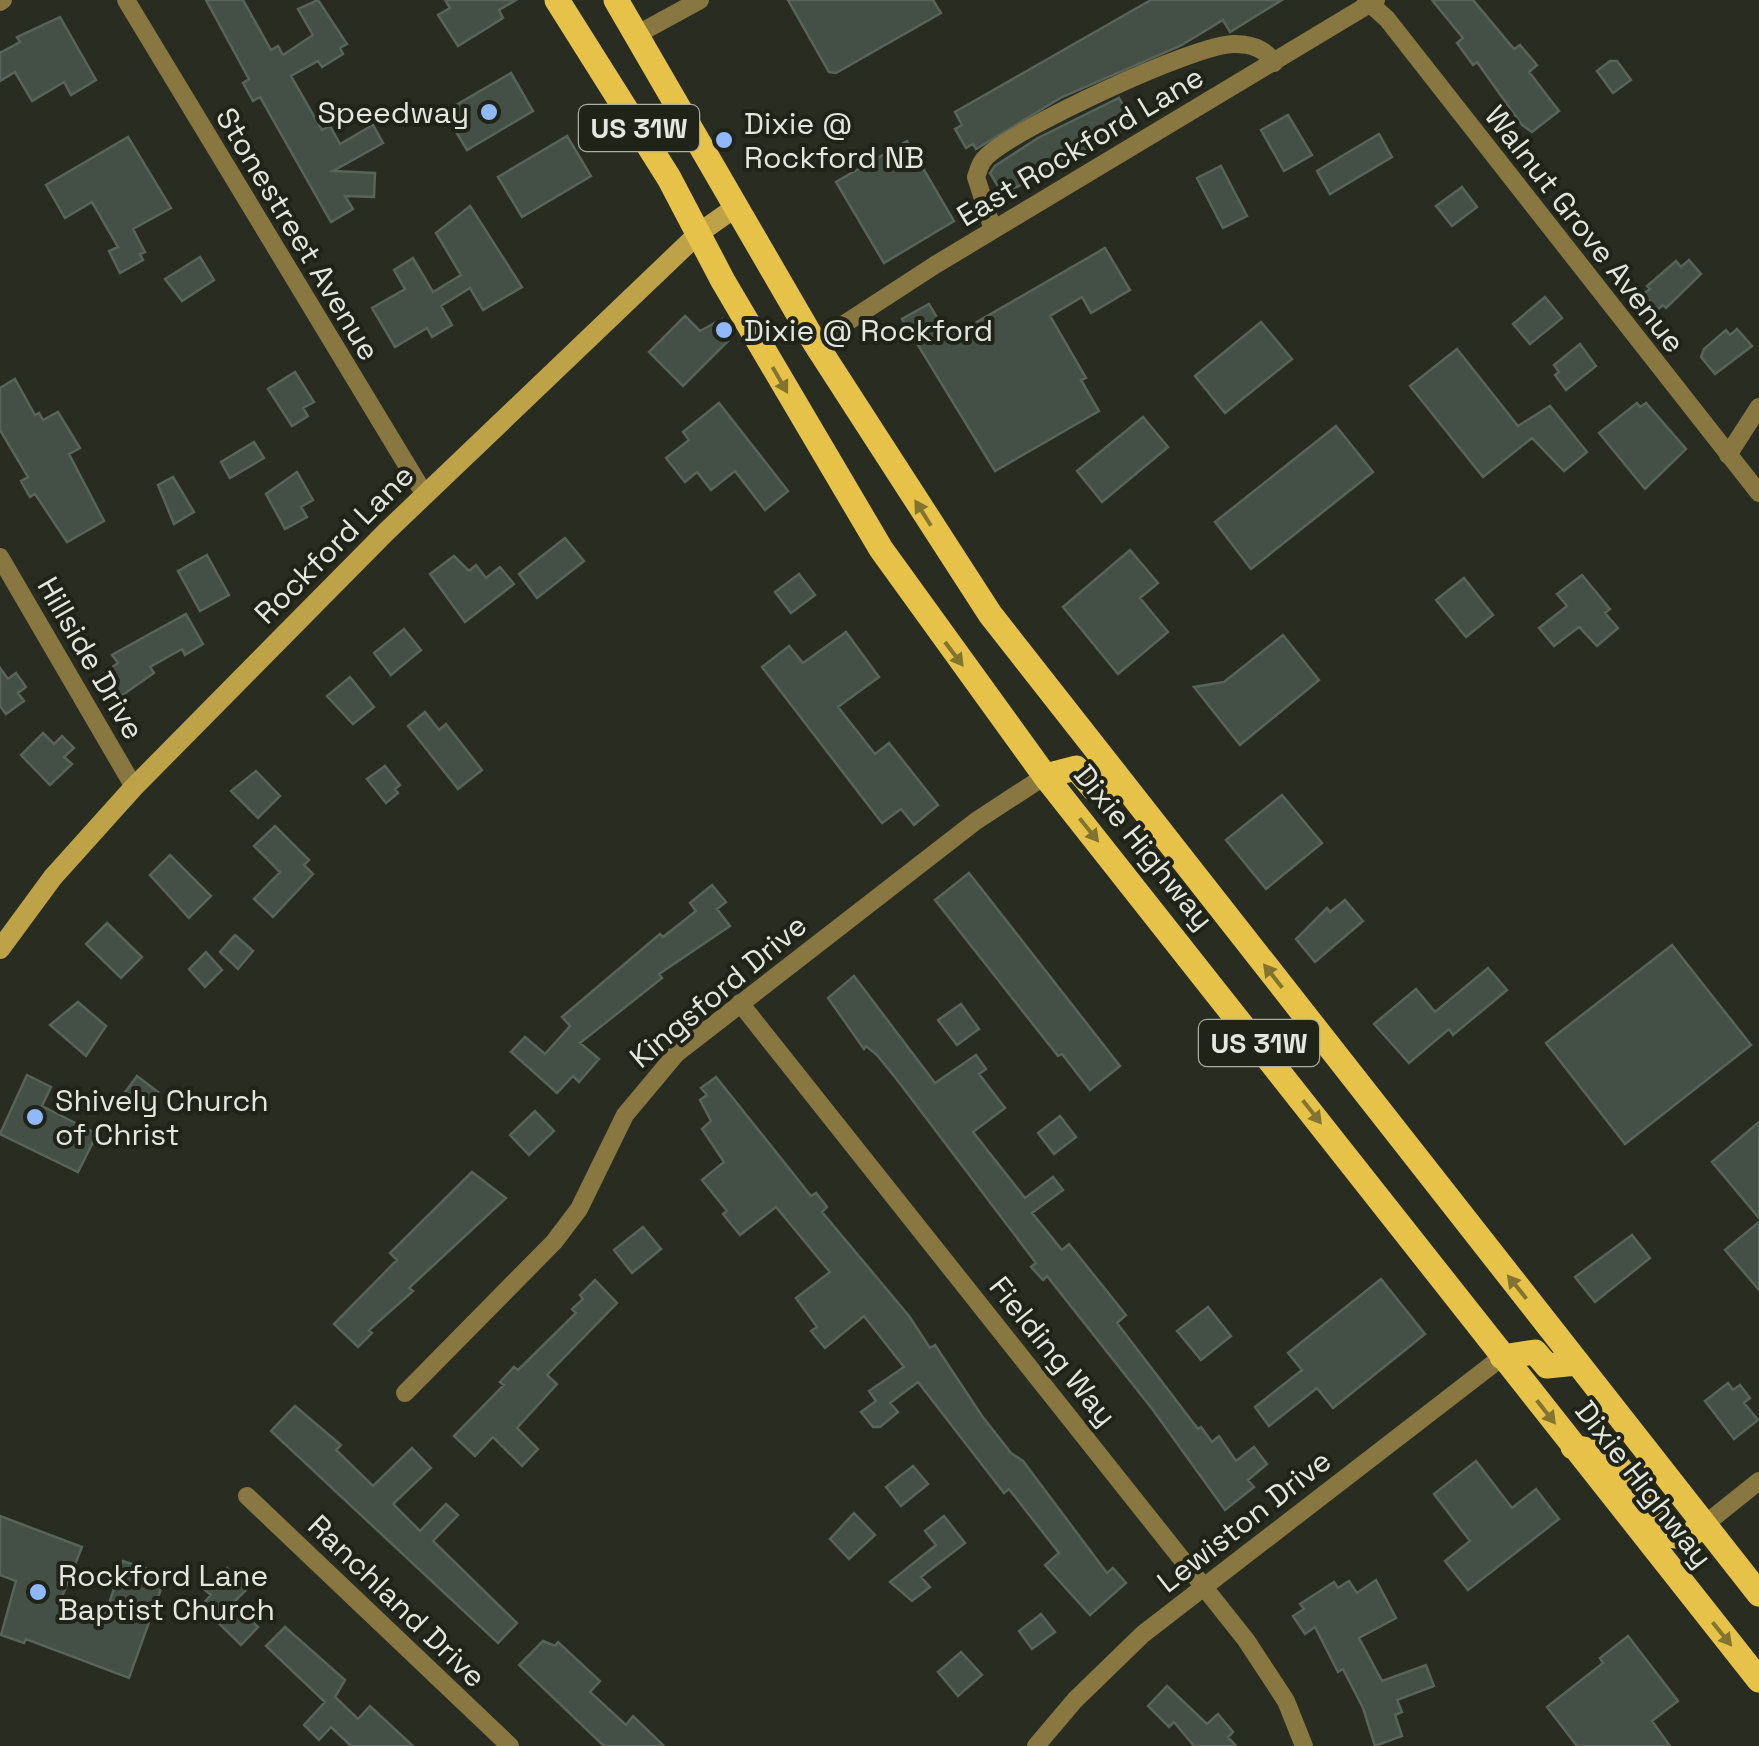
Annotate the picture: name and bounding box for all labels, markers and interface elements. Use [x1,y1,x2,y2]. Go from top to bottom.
street label: East Rockford Lane [949,57,1211,235]
place label: Speedway [317,93,469,132]
street label: Walnut Grove Avenue [1476,97,1694,361]
street label: Stonestreet Avenue [207,100,389,368]
marker: Speedway [478,101,500,123]
place label: Dixie @ Rockford NB [744,104,924,177]
road number: US 31W [579,105,699,151]
marker: Dixie @ Rockford NB [713,129,735,151]
place label: Dixie @ Rockford [744,311,993,350]
marker: Dixie @ Rockford [713,319,735,341]
one-way arrow [771,365,788,394]
street label: Rockford Lane [246,456,422,632]
one-way arrow [915,499,933,527]
street label: Hillside Drive [29,570,153,746]
one-way arrow [944,641,964,667]
street label: Dixie Highway [1065,756,1223,938]
one-way arrow [1078,817,1099,842]
street label: Kingsford Drive [621,906,815,1076]
one-way arrow [1262,964,1283,990]
road number: US 31W [1199,1020,1319,1066]
place label: Shively Church of Christ [55,1081,269,1154]
one-way arrow [1301,1099,1321,1125]
marker: Shively Church of Christ [24,1106,46,1128]
street label: Fielding Way [981,1268,1125,1434]
one-way arrow [1507,1274,1528,1299]
street label: Dixie Highway [1567,1393,1721,1575]
one-way arrow [1535,1400,1556,1425]
street label: Lewiston Drive [1149,1441,1339,1601]
street label: Ranchland Drive [300,1506,494,1696]
place label: Rockford Lane Baptist Church [58,1556,275,1629]
marker: Rockford Lane Baptist Church [27,1581,49,1603]
one-way arrow [1711,1621,1732,1647]

